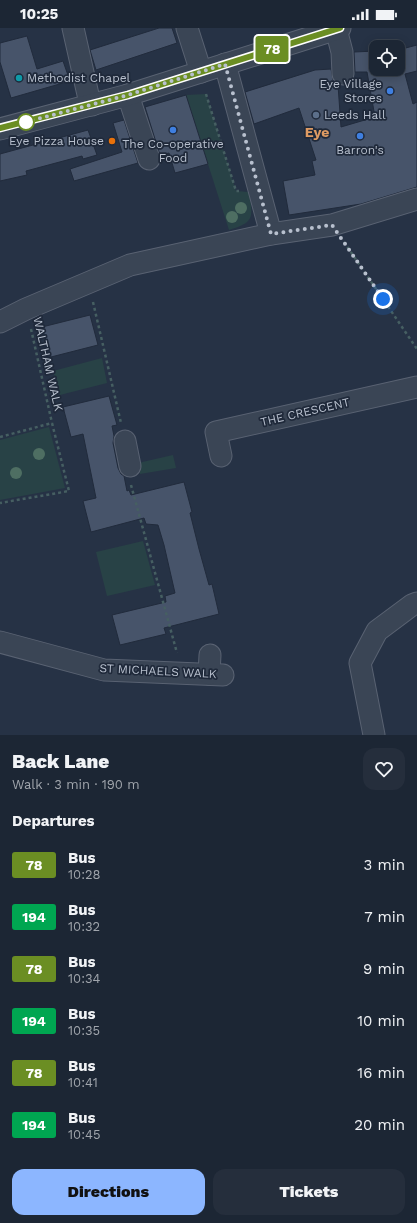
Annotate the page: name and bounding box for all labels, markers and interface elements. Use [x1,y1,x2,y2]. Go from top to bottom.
text: 10:25 [20,5,58,23]
line badge: 78 [254,36,290,62]
map controls [369,40,405,76]
button: locate [369,40,405,76]
text: 78 [263,41,281,57]
place label: Methodist Chapel [27,71,131,85]
marker: Methodist Chapel [14,73,24,83]
place label: Eye Village Stores [320,77,382,105]
marker: Eye Village Stores [385,86,395,96]
place label: Leeds Hall [324,108,386,122]
marker: Leeds Hall [311,110,321,120]
unlabelled marker [17,113,35,131]
district label: Eye [305,124,329,140]
marker: The Co-operative Food [168,125,178,135]
marker: Barron's [355,131,365,141]
place label: Eye Pizza House [9,134,104,148]
marker: Eye Pizza House [107,136,117,146]
place label: The Co-operative Food [122,137,224,165]
place label: Barron's [336,143,384,157]
your location [373,289,393,309]
street label: WALTHAM WALK [30,315,66,413]
street label: THE CRESCENT [259,395,351,429]
street label: ST MICHAELS WALK [99,661,217,681]
button: heart [363,748,405,790]
text: Back Lane [12,750,109,773]
text: Walk · 3 min · 190 m [12,777,140,792]
text: Departures [12,812,95,830]
text: Bus [68,849,96,867]
text: 3 min [364,856,405,874]
text: 78 [25,857,43,873]
text: 10:28 [68,867,101,882]
text: Bus [68,901,96,919]
text: 7 min [364,908,405,926]
text: 194 [22,909,46,925]
text: 10:32 [68,919,100,934]
text: Bus [68,953,96,971]
text: 9 min [363,960,405,978]
text: 78 [25,961,43,977]
text: 10:34 [68,971,101,986]
text: Bus [68,1005,96,1023]
text: 10 min [357,1012,405,1030]
text: 194 [22,1013,46,1029]
text: 10:35 [68,1023,100,1038]
text: Bus [68,1057,96,1075]
text: 16 min [357,1064,405,1082]
text: 78 [25,1065,43,1081]
text: 10:41 [68,1075,98,1090]
text: Bus [68,1109,96,1127]
text: 20 min [354,1116,405,1134]
text: 194 [22,1117,46,1133]
text: 10:45 [68,1127,101,1142]
button: Directions [12,1169,205,1215]
button: Tickets [213,1169,405,1215]

